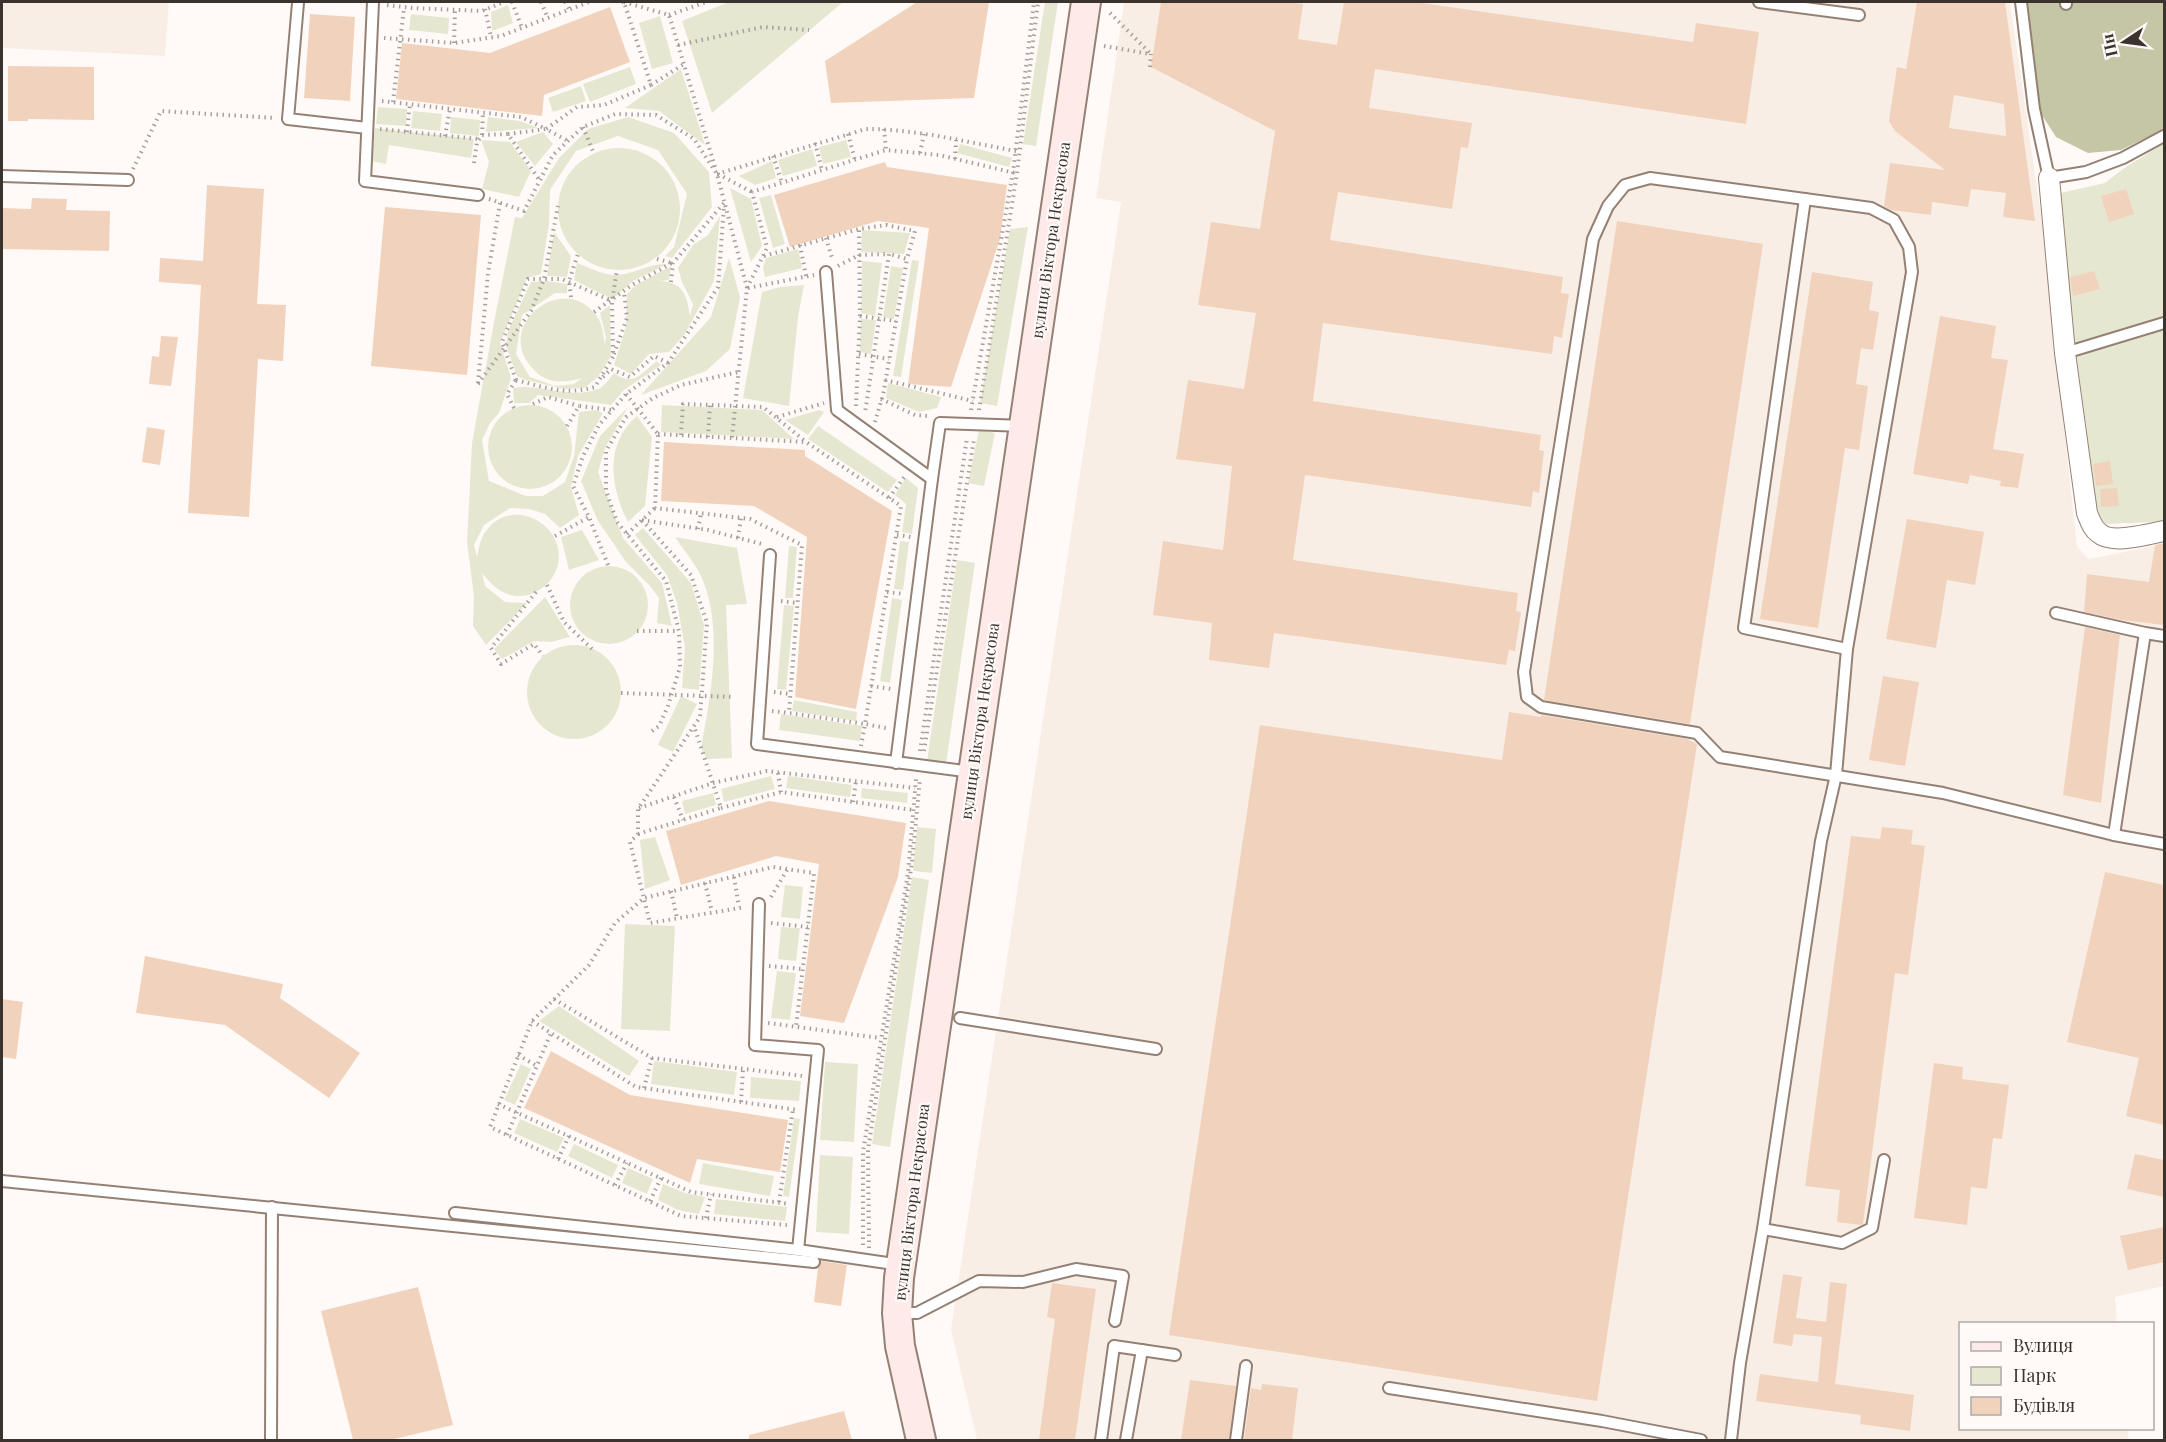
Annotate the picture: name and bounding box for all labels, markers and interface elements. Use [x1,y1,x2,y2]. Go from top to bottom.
north arrow [2094,12,2154,72]
text: Пн [2096,32,2122,59]
street label: вулиця Віктора Некрасова [1026,140,1074,340]
street label: вулиця Віктора Некрасова [955,621,1003,821]
street label: вулиця Віктора Некрасова [888,1102,934,1302]
legend [1959,1322,2154,1430]
text: Вулиця [2013,1333,2074,1357]
text: Парк [2013,1363,2056,1387]
text: Будівля [2013,1393,2076,1417]

